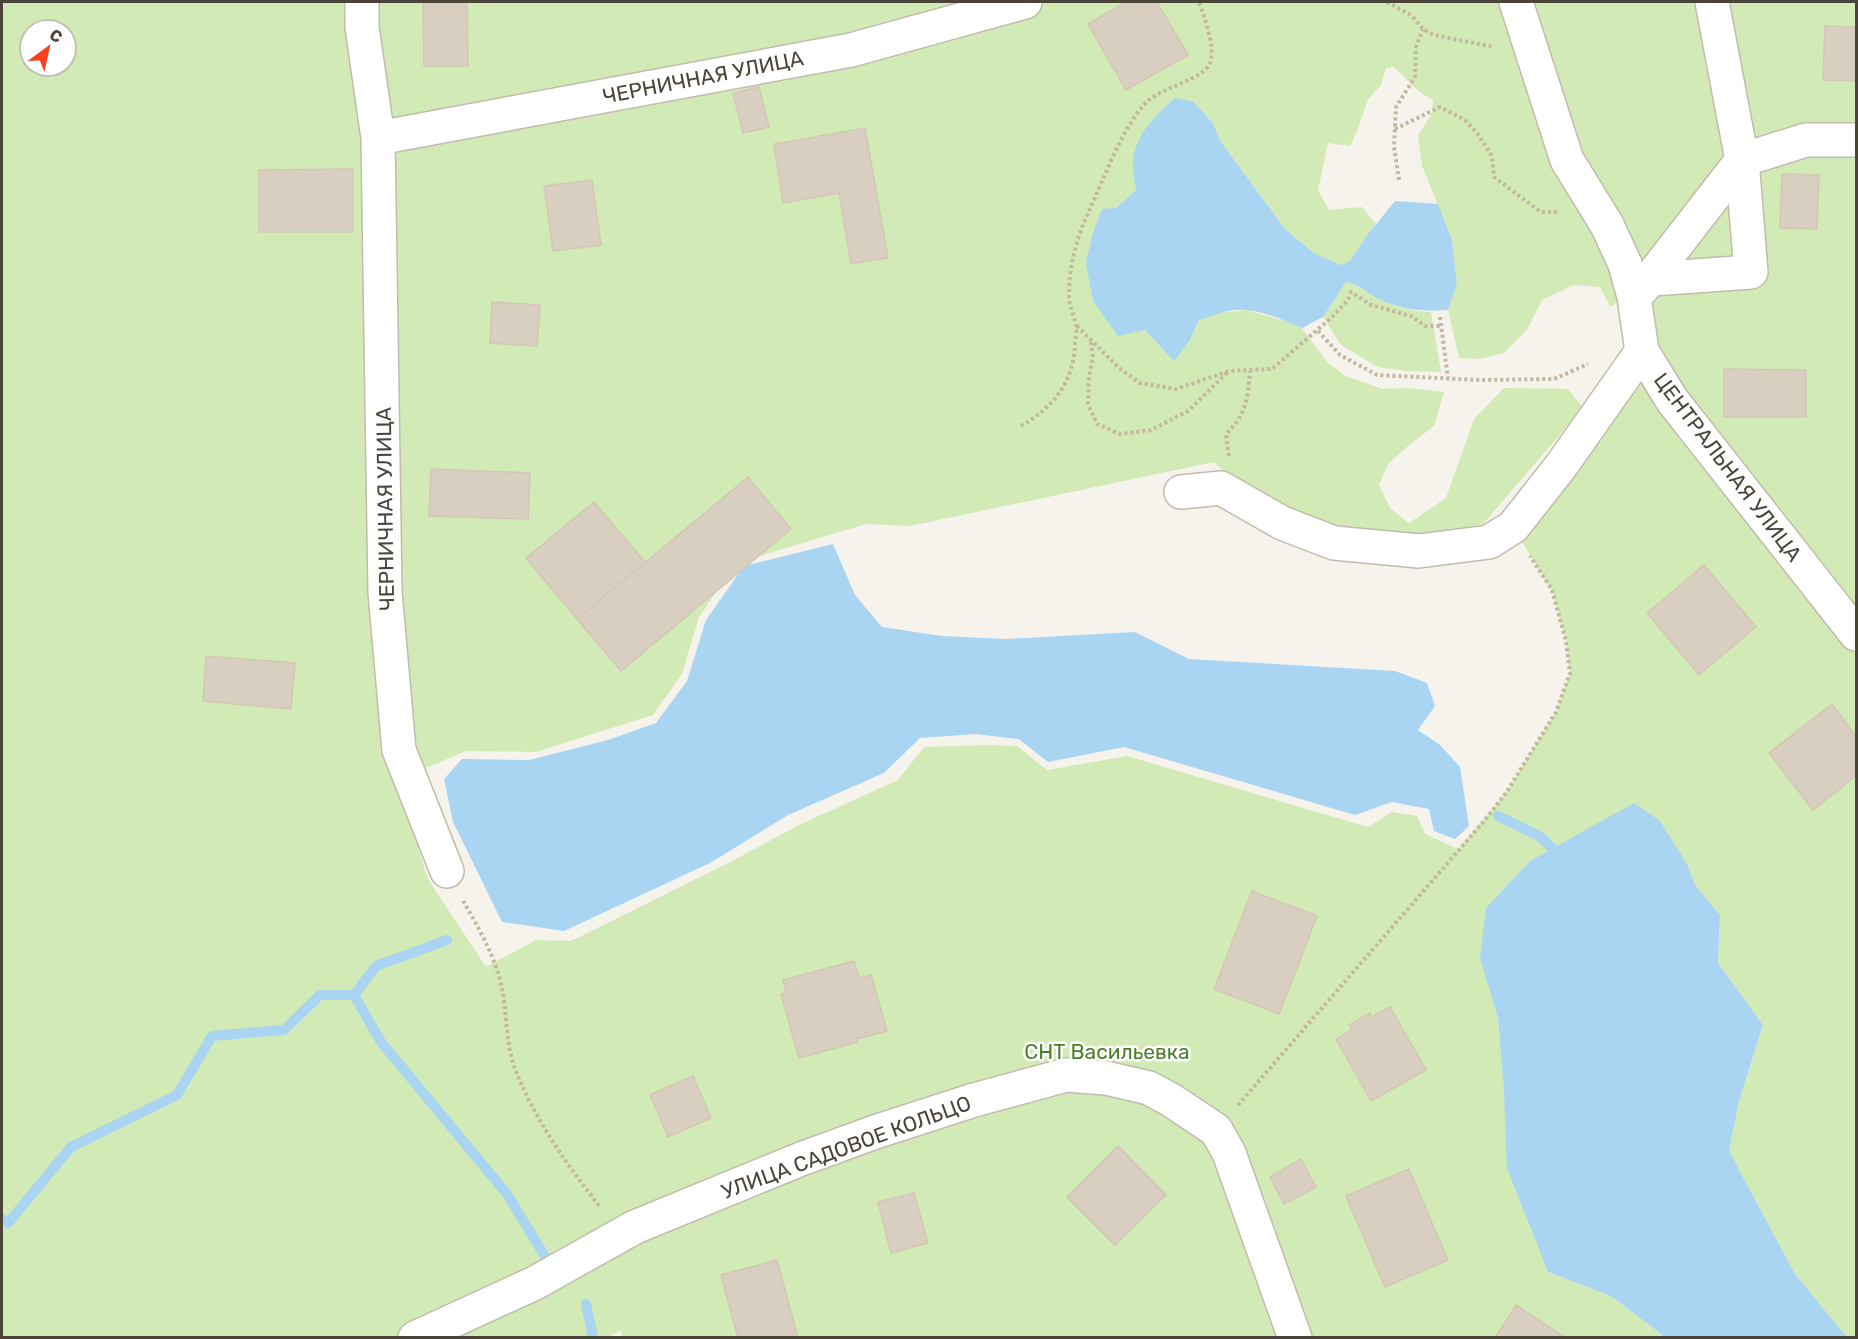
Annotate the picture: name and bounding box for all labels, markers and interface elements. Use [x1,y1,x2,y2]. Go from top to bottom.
north arrow [18,18,78,78]
text: С [46,25,66,47]
street label: ЧЕРНИЧНАЯ УЛИЦА [601,45,805,109]
street label: ЦЕНТРАЛЬНАЯ УЛИЦА [1649,368,1807,566]
street label: ЧЕРНИЧНАЯ УЛИЦА [371,407,399,611]
park label: СНТ Васильевка [1024,1039,1190,1064]
street label: УЛИЦА САДОВОЕ КОЛЬЦО [718,1090,974,1204]

